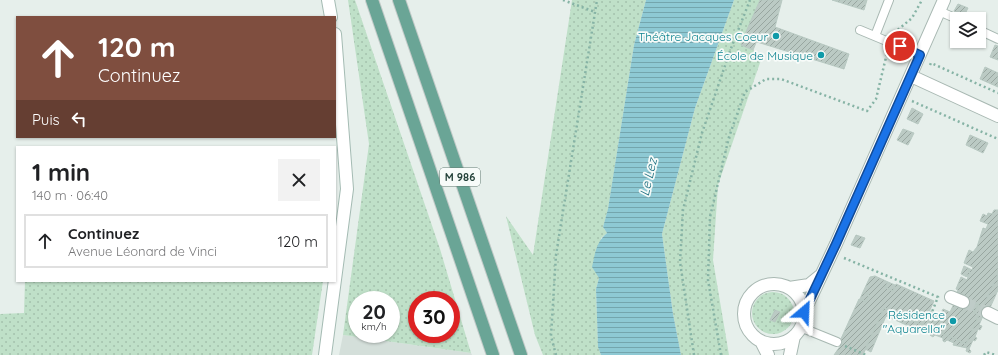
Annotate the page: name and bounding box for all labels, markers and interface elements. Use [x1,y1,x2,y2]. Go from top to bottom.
map controls [950,12,986,48]
button: layers [950,12,986,48]
text: 120 m [98,29,176,64]
place label: Théâtre Jacques Coeur [638,29,768,44]
pin [883,29,917,63]
marker: Théâtre Jacques Coeur [771,31,781,41]
icon: ahead [32,32,84,84]
icon: arrive [889,35,911,57]
place label: École de Musique [717,48,813,63]
marker: École de Musique [816,50,826,60]
text: Continuez [98,64,180,87]
icon: left [68,108,90,130]
text: Puis [32,110,60,129]
water label: Le Lez [636,155,660,197]
text: 1 min [32,157,90,187]
button: close [278,159,320,201]
road number: M 986 [440,168,480,186]
text: 140 m · 06:40 [32,187,108,203]
text: Continuez [68,224,139,243]
icon: ahead [34,230,56,252]
text: 120 m [277,232,318,251]
text: Avenue Léonard de Vinci [68,243,217,259]
speed limit sign: 30 [408,291,460,343]
position arrow [783,291,825,333]
text: 20 [362,299,386,324]
place label: Résidence "Aquarella" [883,307,945,336]
marker: Résidence "Aquarella" [948,316,958,326]
text: km/h [361,320,387,333]

